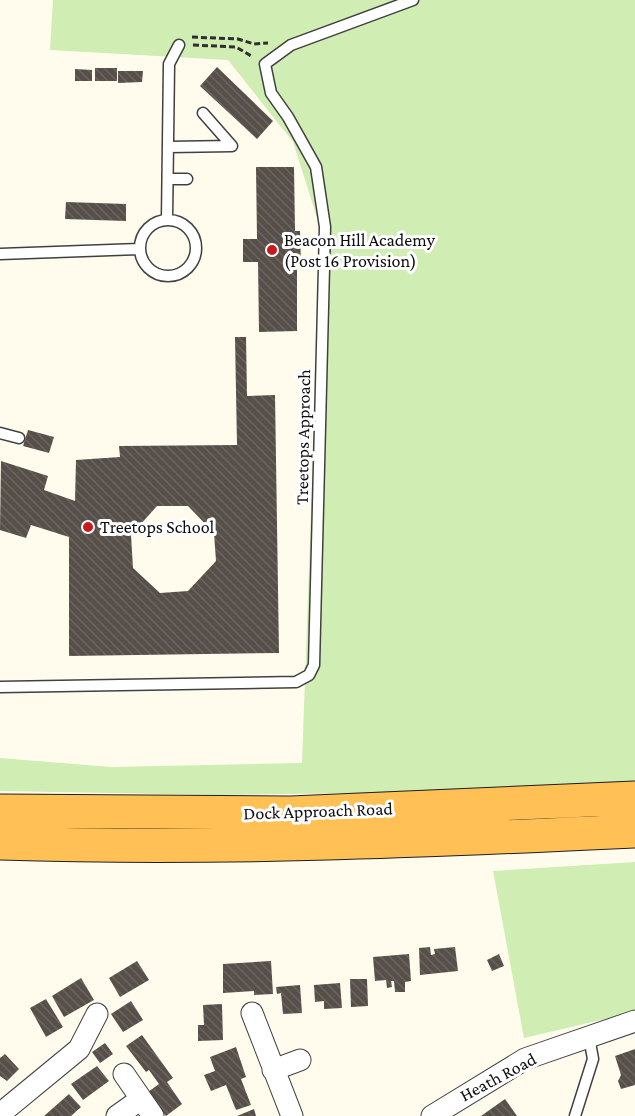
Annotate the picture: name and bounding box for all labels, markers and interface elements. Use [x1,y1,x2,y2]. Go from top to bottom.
place label: Beacon Hill Academy (Post 16 Provision) [284,230,436,272]
marker: Beacon Hill Academy (Post 16 Provision) [265,243,279,257]
street label: Treetops Approach [292,369,314,505]
place label: Treetops School [100,517,215,537]
marker: Treetops School [81,520,95,534]
street label: Dock Approach Road [243,798,394,824]
street label: Heath Road [456,1048,540,1105]

